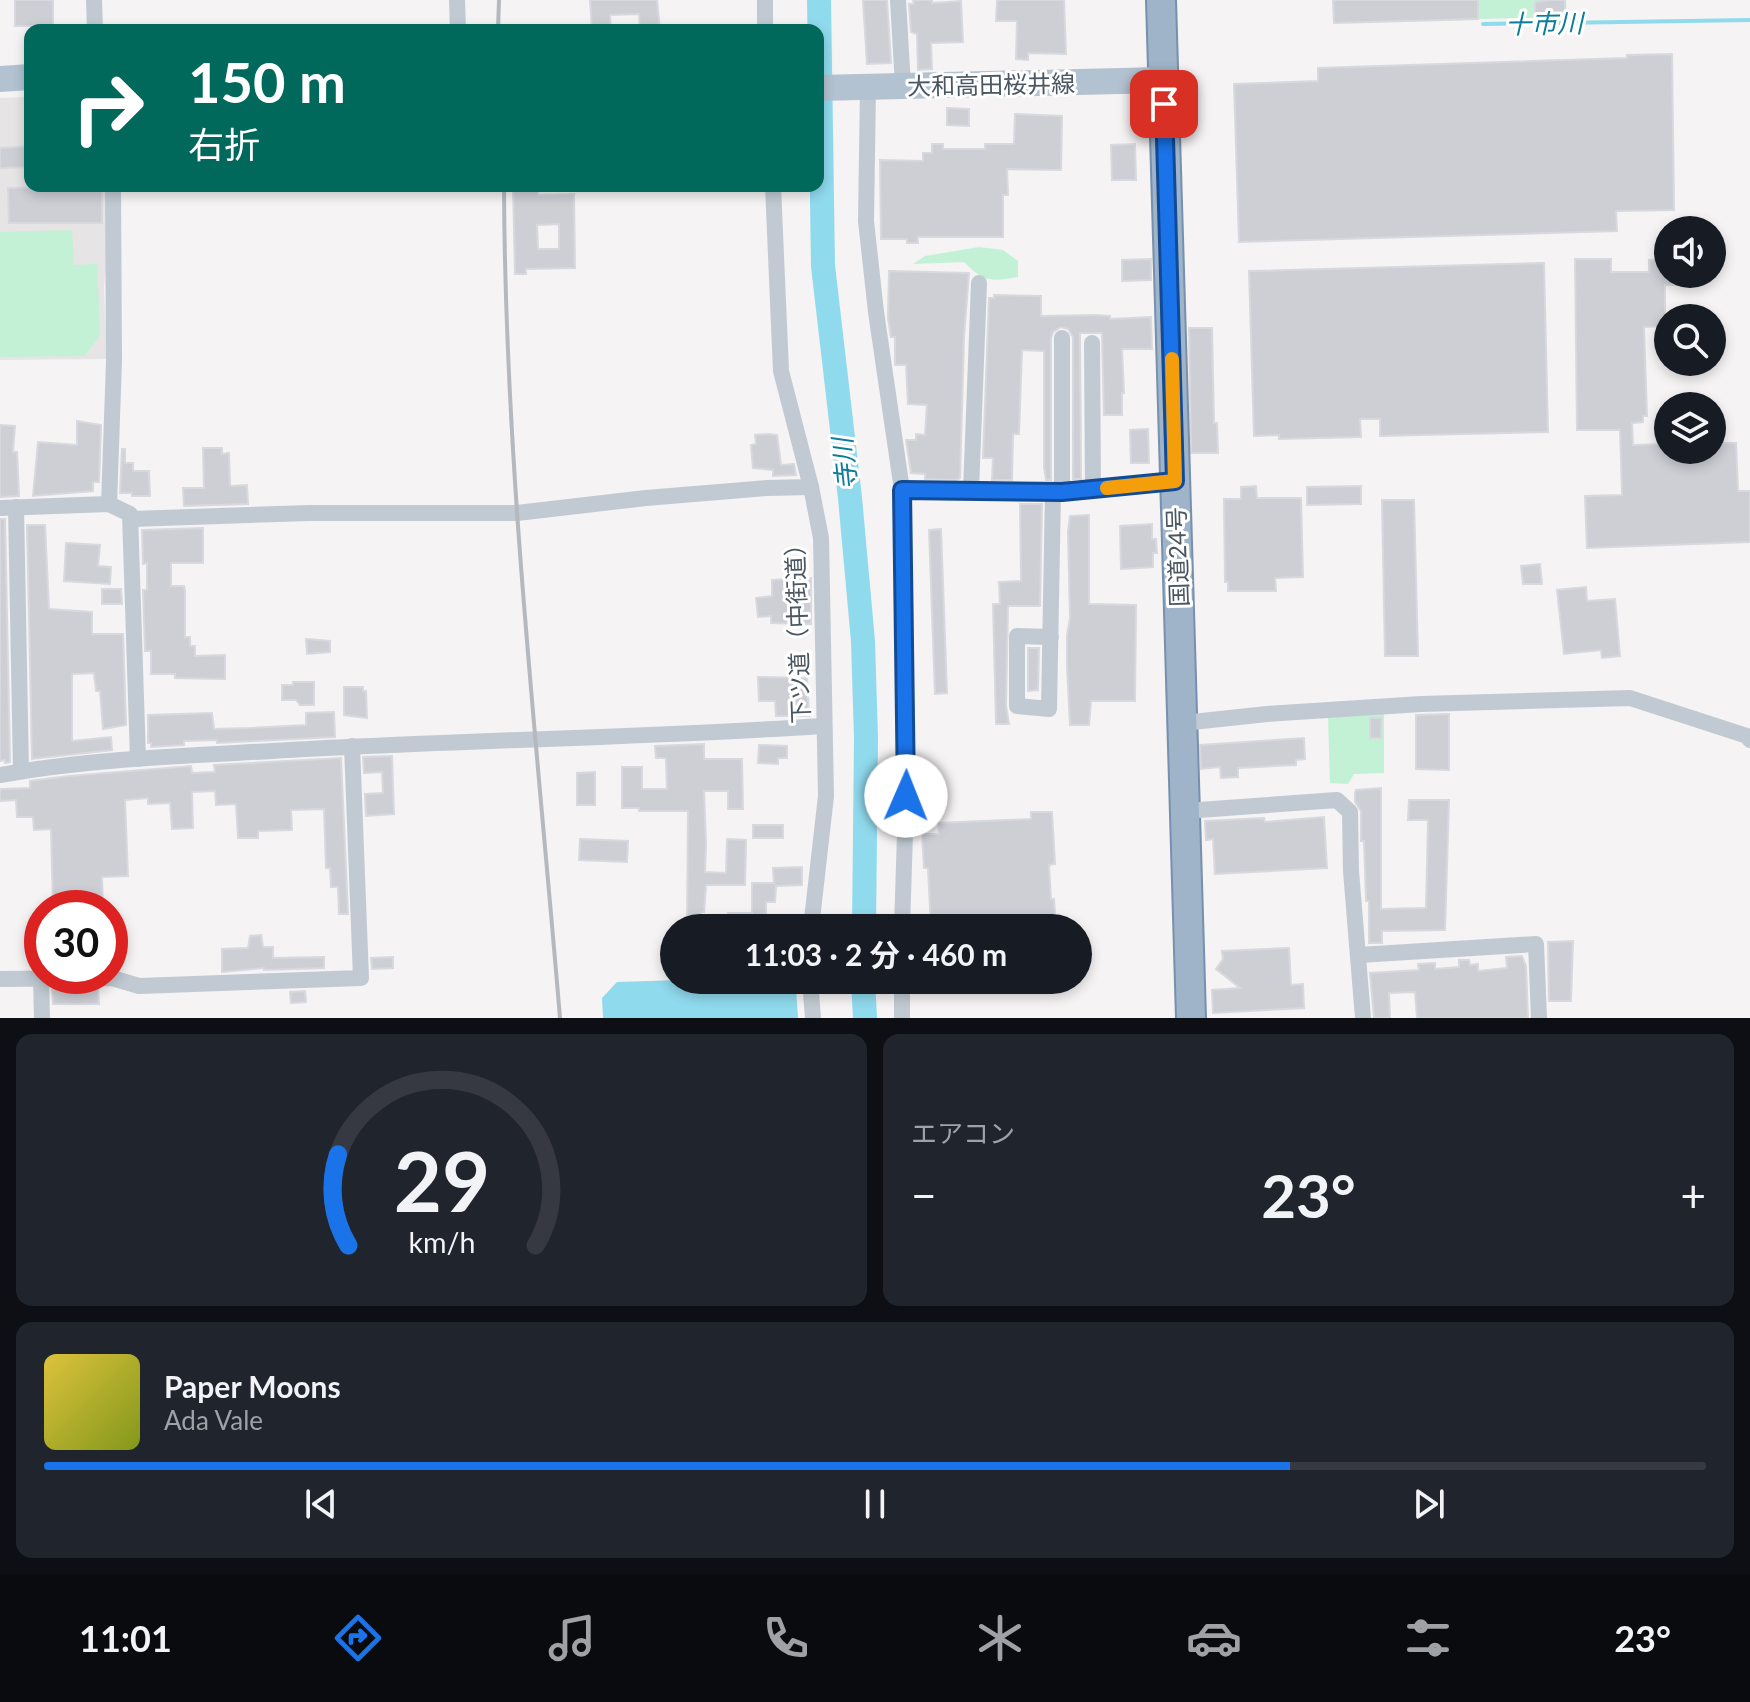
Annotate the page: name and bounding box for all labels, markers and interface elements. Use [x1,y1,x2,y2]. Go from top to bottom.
water label: 十市川 [1505,6,1586,40]
text: 150 m [188,48,346,115]
icon: right [56,56,160,160]
street label: 大和高田桜井線 [907,68,1075,100]
pin [1130,70,1198,138]
icon: arrive [1142,82,1186,126]
text: 右折 [188,122,260,166]
map controls [1654,216,1726,464]
button: sound [1654,216,1726,288]
button: search [1654,304,1726,376]
button: layers [1654,392,1726,464]
water label: 寺川 [825,433,863,492]
street label: 国道24号 [1161,507,1193,607]
street label: 下ツ道（中街道） [779,532,815,724]
position arrow [864,754,948,838]
speed limit sign: 30 [24,890,128,994]
text: 11:03 · 2 分 · 460 m [745,936,1007,972]
text: エアコン [911,1117,1015,1149]
text: 29 [393,1130,490,1230]
text: 23° [1261,1159,1356,1231]
text: − [911,1169,937,1221]
text: + [1680,1169,1706,1221]
text: km/h [408,1225,475,1259]
text: Paper Moons [164,1368,341,1404]
text: Ada Vale [164,1404,263,1436]
icon: previous [299,1482,343,1526]
icon: pause [853,1482,897,1526]
icon: next [1407,1482,1451,1526]
icon: directions [330,1610,386,1666]
icon: music [544,1610,600,1666]
icon: phone [758,1610,814,1666]
icon: climate [972,1610,1028,1666]
icon: car [1186,1610,1242,1666]
icon: filters [1400,1610,1456,1666]
text: 11:01 [79,1616,172,1660]
text: 23° [1614,1616,1671,1660]

